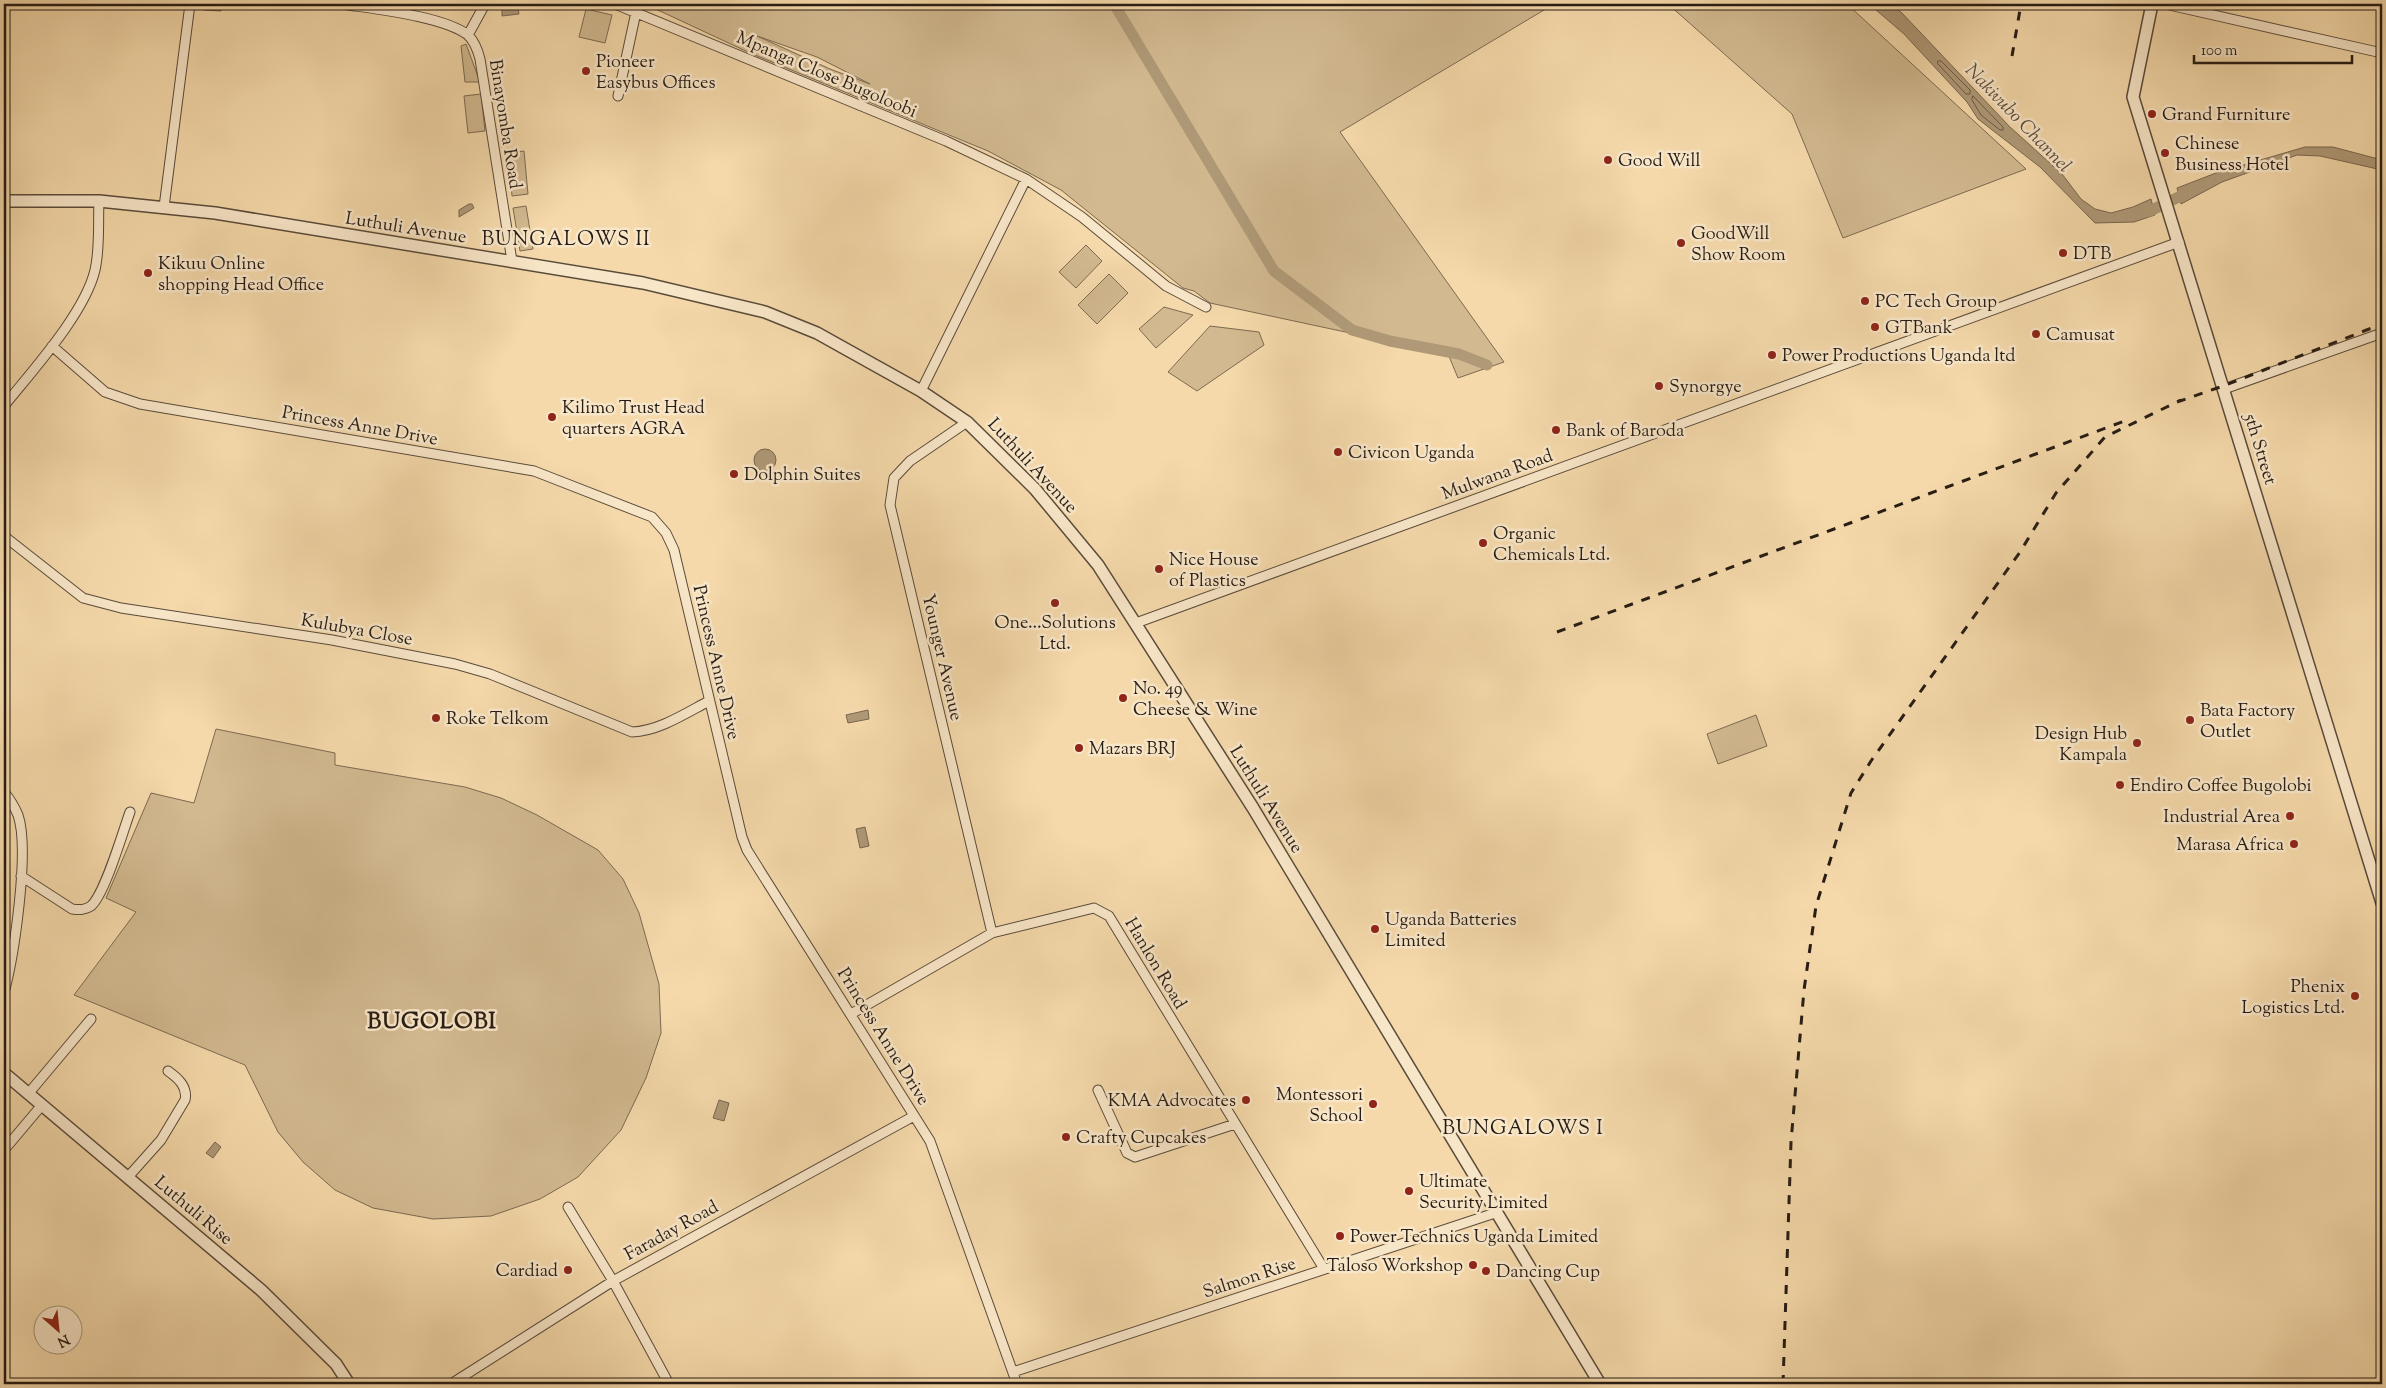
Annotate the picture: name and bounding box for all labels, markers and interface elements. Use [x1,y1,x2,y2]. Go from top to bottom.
street label: Mpanga Close Bugoloobi [732,26,921,126]
scale bar [2194,32,2351,64]
text: 100 m [2201,41,2238,62]
place label: Pioneer Easybus Offices [596,50,716,97]
street label: Binayomba Road [481,58,527,191]
water label: Nakivubo Channel [1958,58,2076,179]
marker: Pioneer Easybus Offices [580,65,592,77]
place label: Grand Furniture [2162,103,2290,129]
marker: Grand Furniture [2146,108,2158,120]
place label: Chinese Business Hotel [2175,132,2289,179]
marker: Chinese Business Hotel [2159,147,2171,159]
place label: Good Will [1618,149,1701,175]
marker: Good Will [1602,154,1614,166]
street label: Luthuli Avenue [343,207,468,251]
place label: GoodWill Show Room [1691,222,1786,269]
district label: BUNGALOWS II [481,226,651,255]
marker: GoodWill Show Room [1675,237,1687,249]
place label: DTB [2073,242,2111,268]
marker: DTB [2057,247,2069,259]
place label: Kikuu Online shopping Head Office [158,252,324,299]
marker: Kikuu Online shopping Head Office [142,267,154,279]
place label: PC Tech Group [1875,290,1997,316]
marker: PC Tech Group [1859,295,1871,307]
place label: GTBank [1885,316,1953,342]
marker: GTBank [1869,321,1881,333]
place label: Camusat [2046,323,2115,349]
marker: Camusat [2030,328,2042,340]
place label: Power Productions Uganda ltd [1782,344,2016,370]
marker: Power Productions Uganda ltd [1766,349,1778,361]
place label: Synorgye [1669,375,1742,401]
marker: Synorgye [1653,380,1665,392]
place label: Kilimo Trust Head quarters AGRA [562,396,705,443]
street label: Princess Anne Drive [280,400,440,453]
street label: 5th Street [2236,410,2282,488]
marker: Kilimo Trust Head quarters AGRA [546,411,558,423]
street label: Luthuli Avenue [980,413,1083,520]
place label: Bank of Baroda [1566,419,1684,445]
marker: Bank of Baroda [1550,424,1562,436]
place label: Civicon Uganda [1348,441,1475,467]
street label: Mulwana Road [1439,444,1557,508]
marker: Civicon Uganda [1332,446,1344,458]
place label: Dolphin Suites [744,463,861,489]
marker: Dolphin Suites [728,468,740,480]
place label: Organic Chemicals Ltd. [1493,522,1610,569]
marker: Organic Chemicals Ltd. [1477,537,1489,549]
place label: Nice House of Plastics [1169,548,1259,595]
marker: Nice House of Plastics [1153,563,1165,575]
street label: Princess Anne Drive [685,583,745,742]
street label: Younger Avenue [914,591,968,723]
marker: One...Solutions Ltd. [1049,597,1061,609]
street label: Kulubya Close [299,608,415,654]
place label: One...Solutions Ltd. [994,611,1116,658]
place label: No. 49 Cheese & Wine [1133,677,1258,724]
marker: No. 49 Cheese & Wine [1117,692,1129,704]
place label: Bata Factory Outlet [2200,699,2295,746]
place label: Roke Telkom [446,707,549,733]
marker: Roke Telkom [430,712,442,724]
marker: Bata Factory Outlet [2184,714,2196,726]
place label: Design Hub Kampala [2035,722,2127,769]
place label: Mazars BRJ [1089,737,1176,763]
marker: Design Hub Kampala [2131,737,2143,749]
street label: Luthuli Avenue [1222,741,1309,859]
marker: Mazars BRJ [1073,742,1085,754]
place label: Endiro Coffee Bugolobi [2130,774,2312,800]
marker: Endiro Coffee Bugolobi [2114,779,2126,791]
place label: Industrial Area [2163,805,2280,831]
marker: Industrial Area [2284,810,2296,822]
place label: Marasa Africa [2176,833,2284,859]
marker: Marasa Africa [2288,838,2300,850]
place label: Uganda Batteries Limited [1385,908,1517,955]
street label: Hanlon Road [1117,913,1192,1015]
marker: Uganda Batteries Limited [1369,923,1381,935]
street label: Princess Anne Drive [829,963,935,1111]
place label: Phenix Logistics Ltd. [2241,975,2345,1022]
marker: Phenix Logistics Ltd. [2349,990,2361,1002]
district label: BUGOLOBI [367,1007,497,1039]
place label: Montessori School [1276,1083,1363,1130]
place label: KMA Advocates [1108,1089,1236,1115]
marker: KMA Advocates [1240,1094,1252,1106]
marker: Montessori School [1367,1098,1379,1110]
district label: BUNGALOWS I [1442,1115,1604,1144]
place label: Crafty Cupcakes [1076,1126,1206,1152]
marker: Crafty Cupcakes [1060,1131,1072,1143]
place label: Ultimate Security Limited [1419,1170,1548,1217]
street label: Luthuli Rise [148,1171,238,1252]
marker: Ultimate Security Limited [1403,1185,1415,1197]
street label: Faraday Road [620,1195,724,1268]
place label: Power Technics Uganda Limited [1350,1225,1598,1251]
marker: Power Technics Uganda Limited [1334,1230,1346,1242]
street label: Salmon Rise [1200,1252,1300,1306]
place label: Taloso Workshop [1327,1254,1463,1280]
place label: Cardiad [495,1259,558,1285]
marker: Taloso Workshop [1467,1259,1479,1271]
place label: Dancing Cup [1496,1260,1600,1286]
marker: Cardiad [562,1264,574,1276]
marker: Dancing Cup [1480,1265,1492,1277]
north arrow [32,1306,82,1356]
text: N [53,1328,73,1351]

